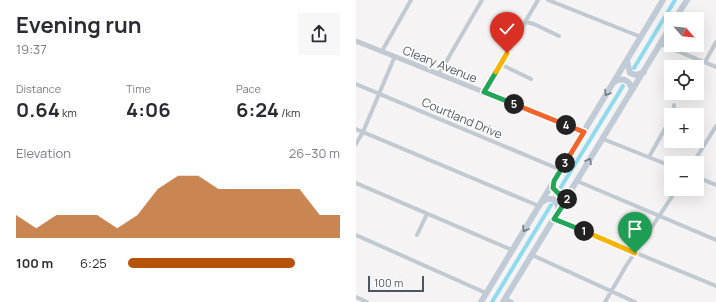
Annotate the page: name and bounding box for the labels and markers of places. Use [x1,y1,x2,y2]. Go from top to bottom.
pin [490,12,524,53]
pin: 5 [504,94,524,114]
pin: 4 [556,115,576,135]
pin: 3 [555,153,575,173]
pin: 2 [557,189,577,209]
pin [618,212,652,253]
pin: 1 [574,221,594,241]

